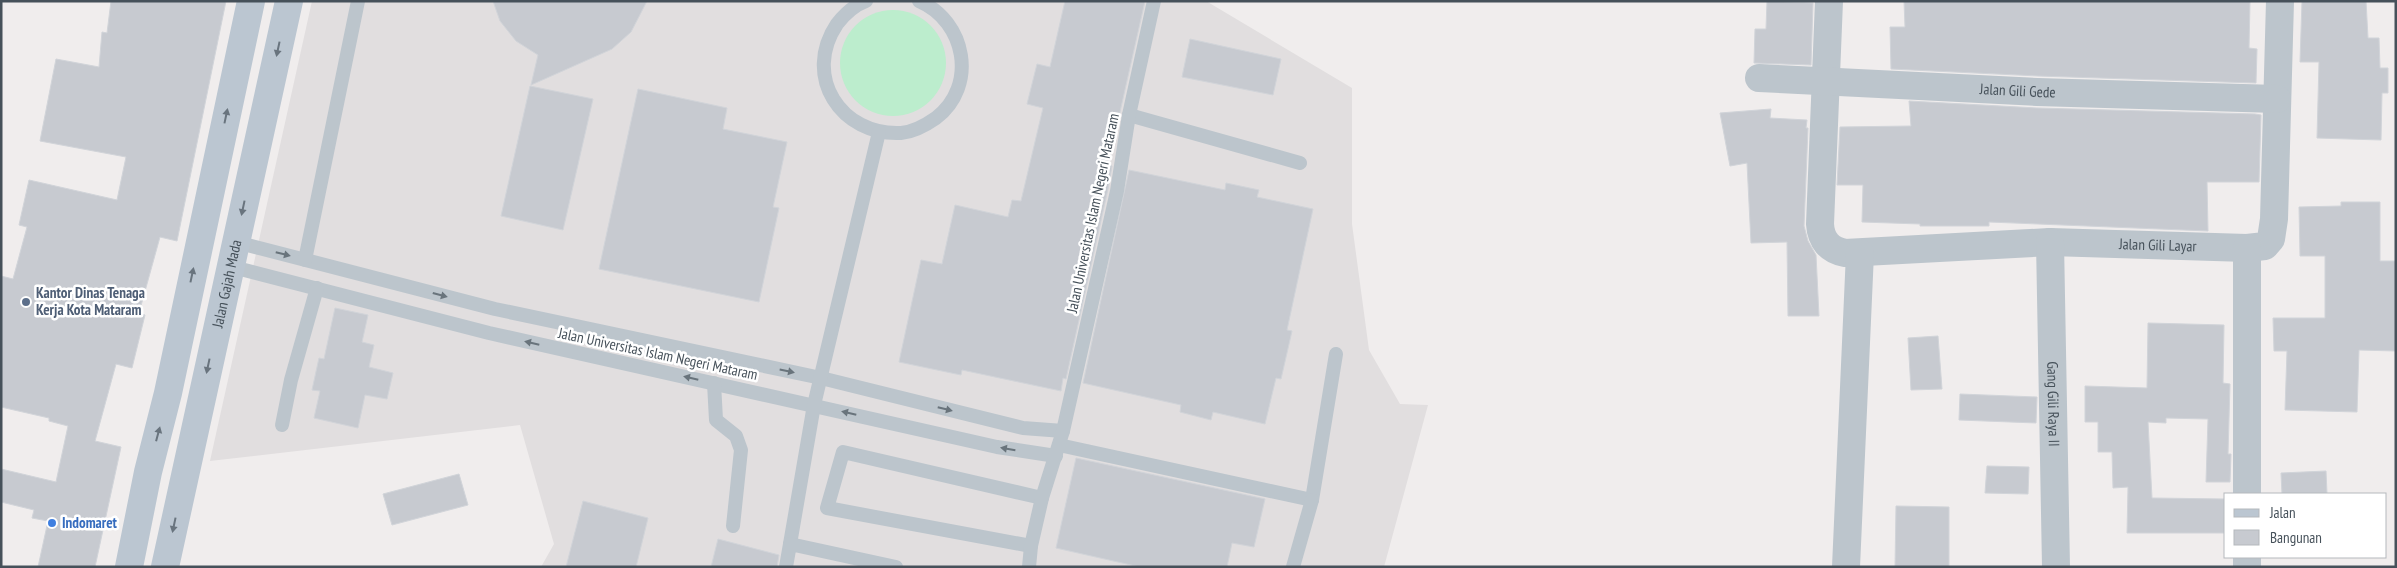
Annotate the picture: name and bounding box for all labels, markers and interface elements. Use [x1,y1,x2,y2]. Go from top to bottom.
one-way arrow [274,41,282,56]
street label: Jalan Gili Gede [1978,79,2056,102]
one-way arrow [223,108,231,124]
street label: Jalan Universitas Islam Negeri Mataram [1062,111,1123,315]
one-way arrow [239,200,247,215]
street label: Jalan Gili Layar [2118,234,2198,255]
street label: Jalan Gajah Mada [208,238,245,330]
one-way arrow [276,251,291,259]
one-way arrow [189,267,197,283]
place label: Kantor Dinas Tenaga Kerja Kota Mataram [36,283,145,319]
one-way arrow [433,291,448,299]
marker: Kantor Dinas Tenaga Kerja Kota Mataram [20,296,32,308]
street label: Jalan Universitas Islam Negeri Mataram [556,323,760,384]
one-way arrow [525,339,540,347]
one-way arrow [204,359,212,374]
street label: Gang Gili Raya II [2043,361,2064,447]
one-way arrow [780,367,795,375]
one-way arrow [683,374,698,382]
one-way arrow [938,405,953,413]
one-way arrow [842,409,857,417]
one-way arrow [154,426,162,441]
one-way arrow [1000,444,1016,452]
legend [2224,493,2387,558]
text: Jalan [2269,503,2296,522]
place label: Indomaret [62,513,118,532]
marker: Indomaret [46,517,58,529]
one-way arrow [170,518,178,533]
text: Bangunan [2270,528,2322,547]

